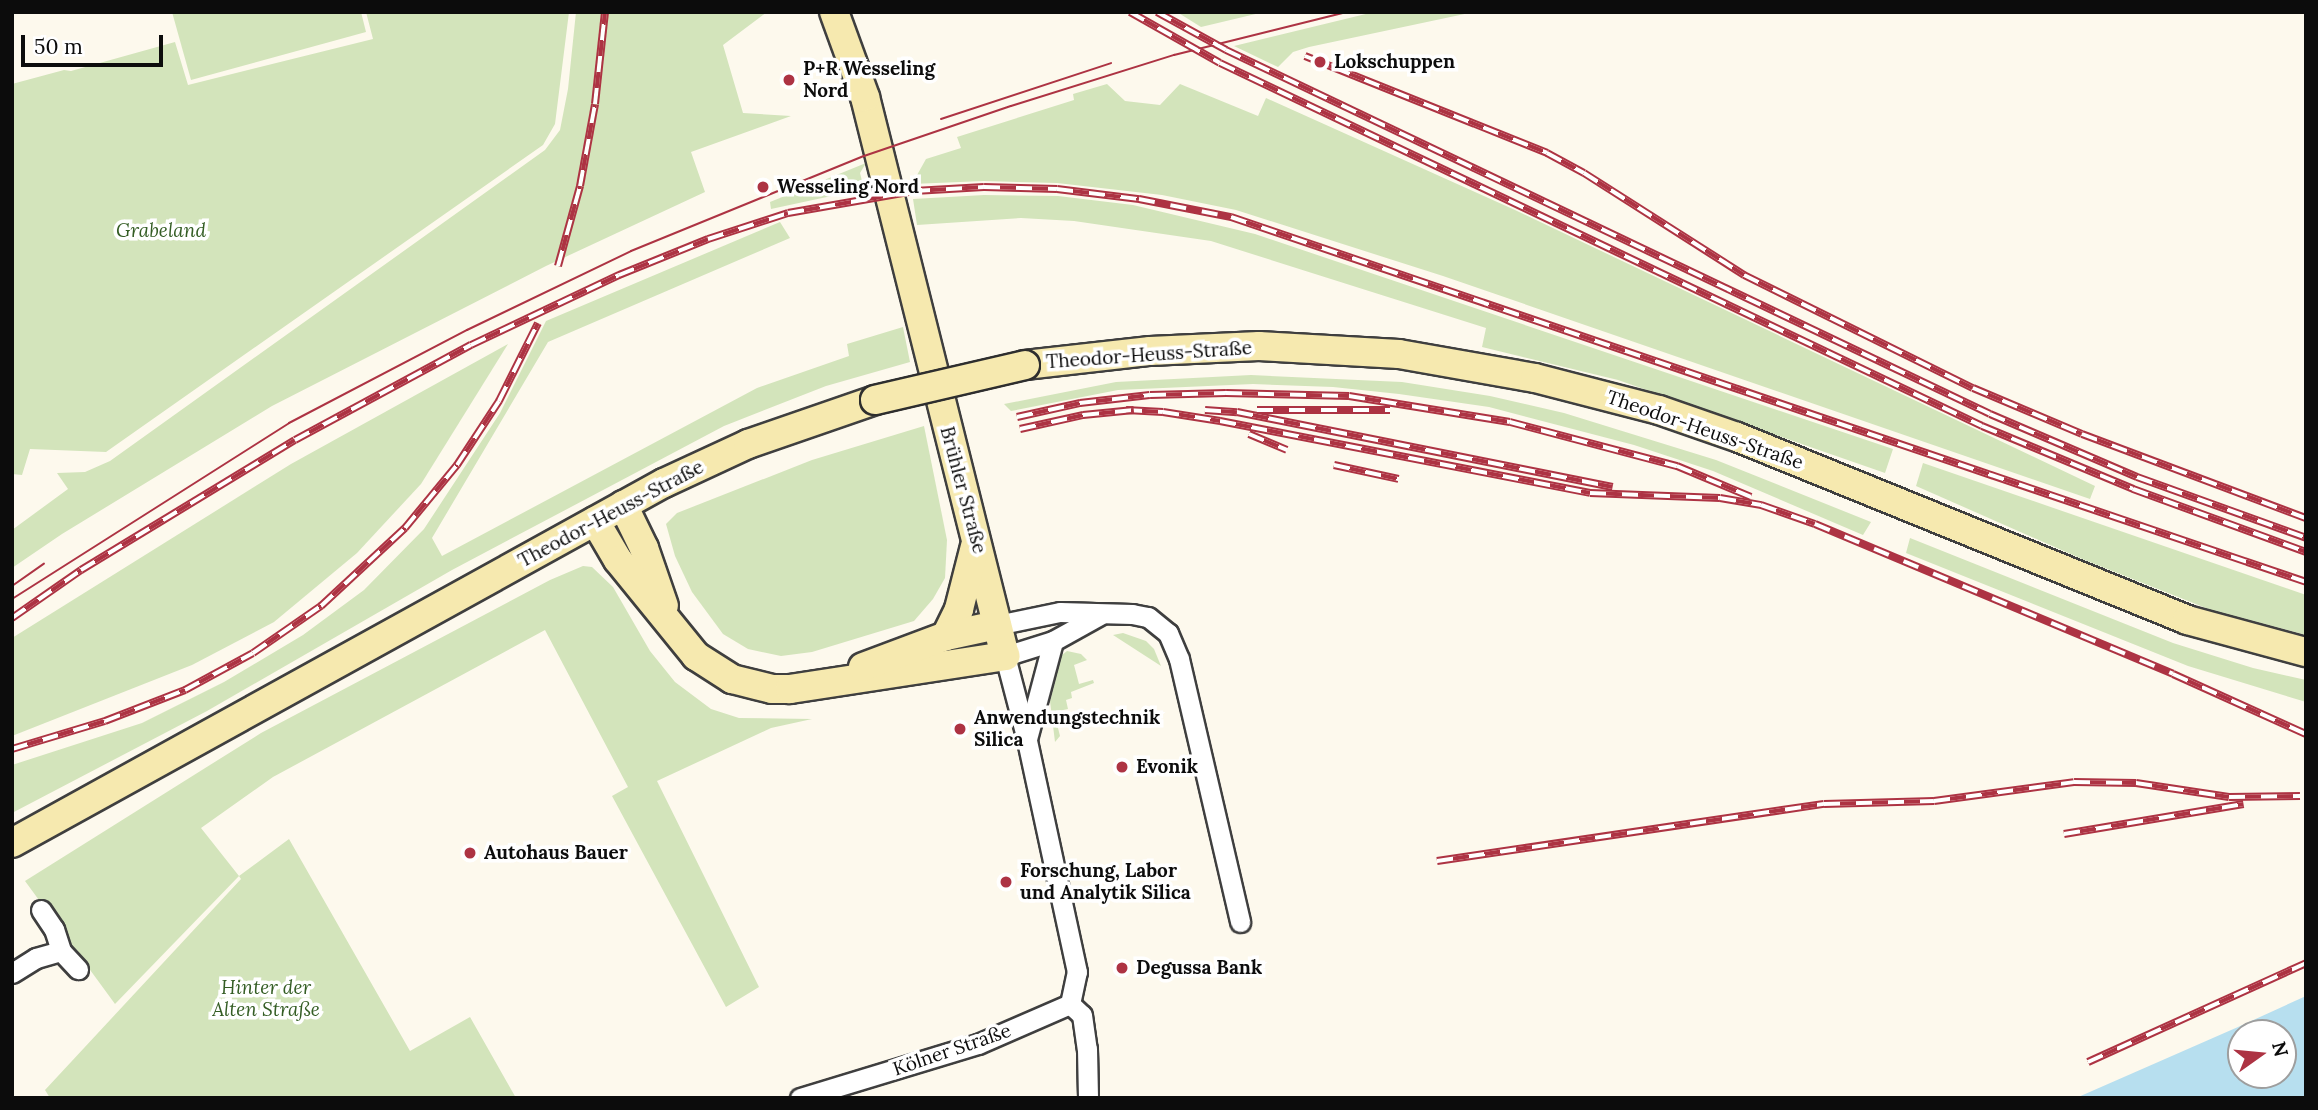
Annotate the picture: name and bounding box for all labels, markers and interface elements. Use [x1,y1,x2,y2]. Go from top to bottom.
scale bar [24,21,166,65]
text: 50 m [34,33,83,60]
place label: Lokschuppen [1334,51,1455,73]
marker: Lokschuppen [1312,54,1328,70]
place label: P+R Wesseling Nord [803,58,935,102]
marker: P+R Wesseling Nord [781,72,797,88]
place label: Wesseling Nord [777,176,919,198]
marker: Wesseling Nord [755,179,771,195]
park label: Grabeland [116,220,206,242]
street label: Theodor-Heuss-Straße [1045,336,1253,374]
street label: Theodor-Heuss-Straße [1604,386,1806,474]
street label: Brühler Straße [935,424,991,556]
street label: Theodor-Heuss-Straße [515,456,707,572]
place label: Anwendungstechnik Silica [974,707,1160,751]
marker: Anwendungstechnik Silica [952,721,968,737]
place label: Evonik [1136,756,1198,778]
marker: Evonik [1114,759,1130,775]
place label: Autohaus Bauer [484,842,628,864]
marker: Autohaus Bauer [462,845,478,861]
place label: Forschung, Labor und Analytik Silica [1020,860,1191,904]
marker: Forschung, Labor und Analytik Silica [998,874,1014,890]
place label: Degussa Bank [1136,957,1262,979]
marker: Degussa Bank [1114,960,1130,976]
park label: Hinter der Alten Straße [212,977,320,1021]
street label: Kölner Straße [890,1019,1014,1081]
north arrow [2227,1019,2297,1089]
text: N [2267,1039,2294,1059]

